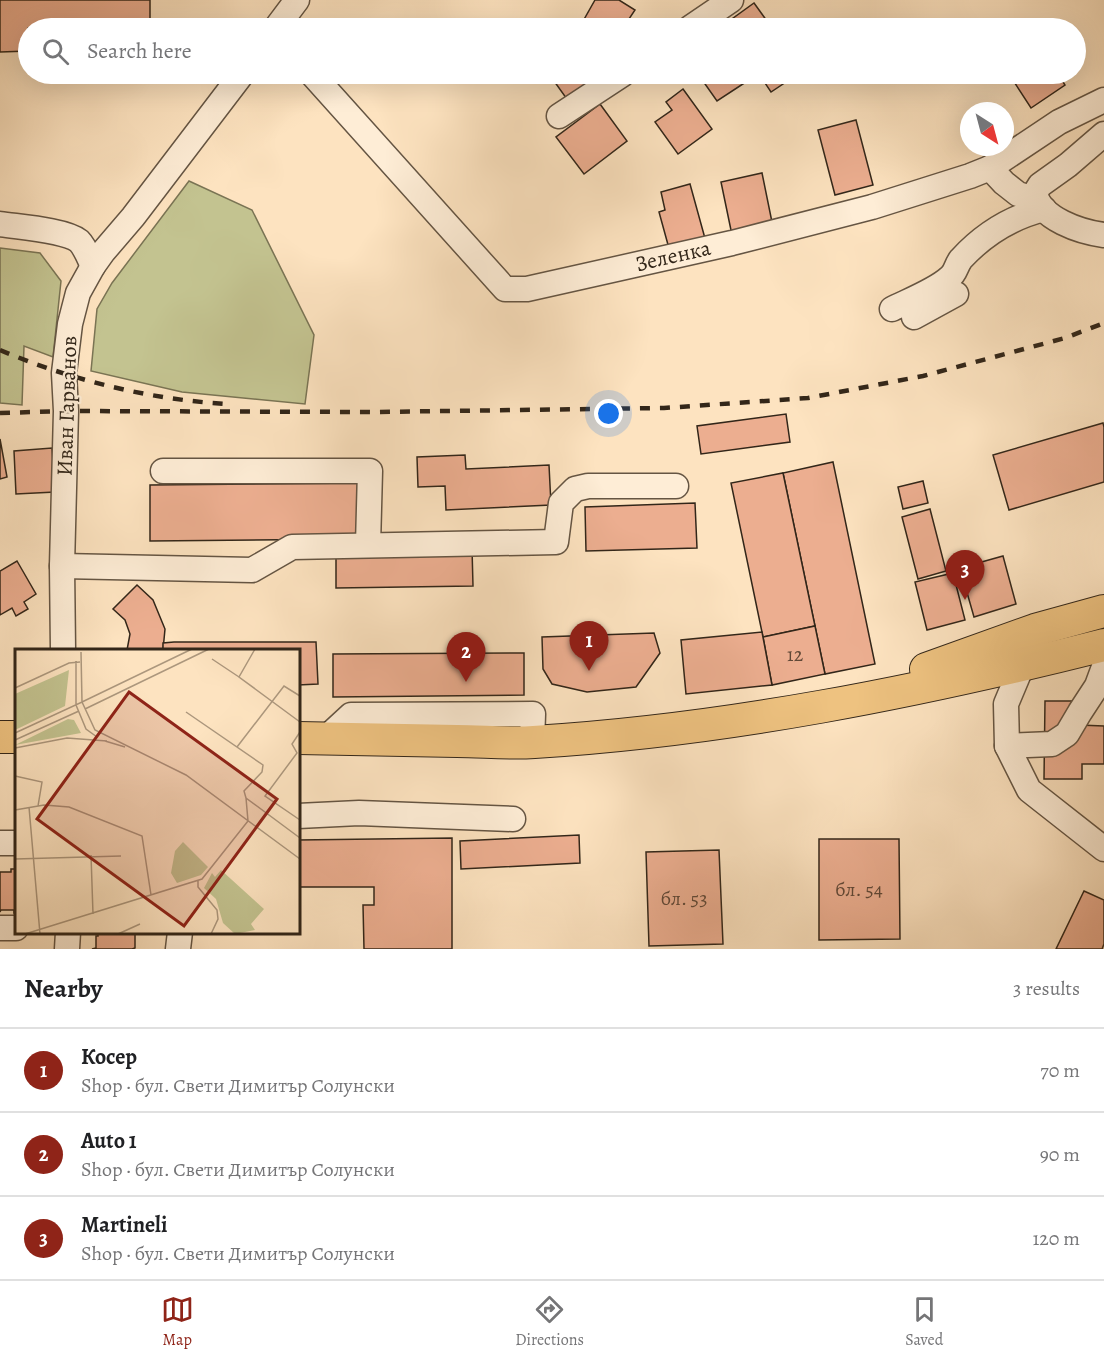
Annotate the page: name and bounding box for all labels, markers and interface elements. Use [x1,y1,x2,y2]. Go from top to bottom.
search box [18,18,1086,84]
icon: search [39,35,72,68]
text: Search here [87,36,192,66]
north arrow [960,102,1014,156]
street label: Зеленка [632,233,714,279]
street label: Иван Гарванов [50,335,84,477]
your location [594,399,623,428]
pin: 3 [946,550,984,600]
pin: 1 [570,622,608,671]
pin: 2 [446,632,486,682]
house number: 12 [787,641,804,668]
inset map [15,649,300,934]
house number: бл. 54 [835,876,883,903]
house number: бл. 53 [660,885,708,912]
text: Nearby [24,971,103,1006]
text: 3 results [1013,975,1080,1002]
text: Косер [81,1042,137,1072]
text: 1 [40,1057,47,1084]
text: 70 m [1040,1057,1080,1084]
text: Shop · бул. Свети Димитър Солунски [81,1072,395,1099]
text: Auto 1 [81,1126,137,1156]
text: 2 [39,1141,48,1168]
text: 90 m [1040,1141,1080,1168]
text: Shop · бул. Свети Димитър Солунски [81,1156,395,1183]
text: Martineli [81,1210,167,1240]
text: 3 [39,1225,48,1252]
text: 120 m [1032,1225,1080,1252]
text: Shop · бул. Свети Димитър Солунски [81,1240,395,1267]
tab: Map [161,1293,194,1351]
tab: Directions [515,1293,584,1351]
tab: Saved [905,1293,943,1351]

